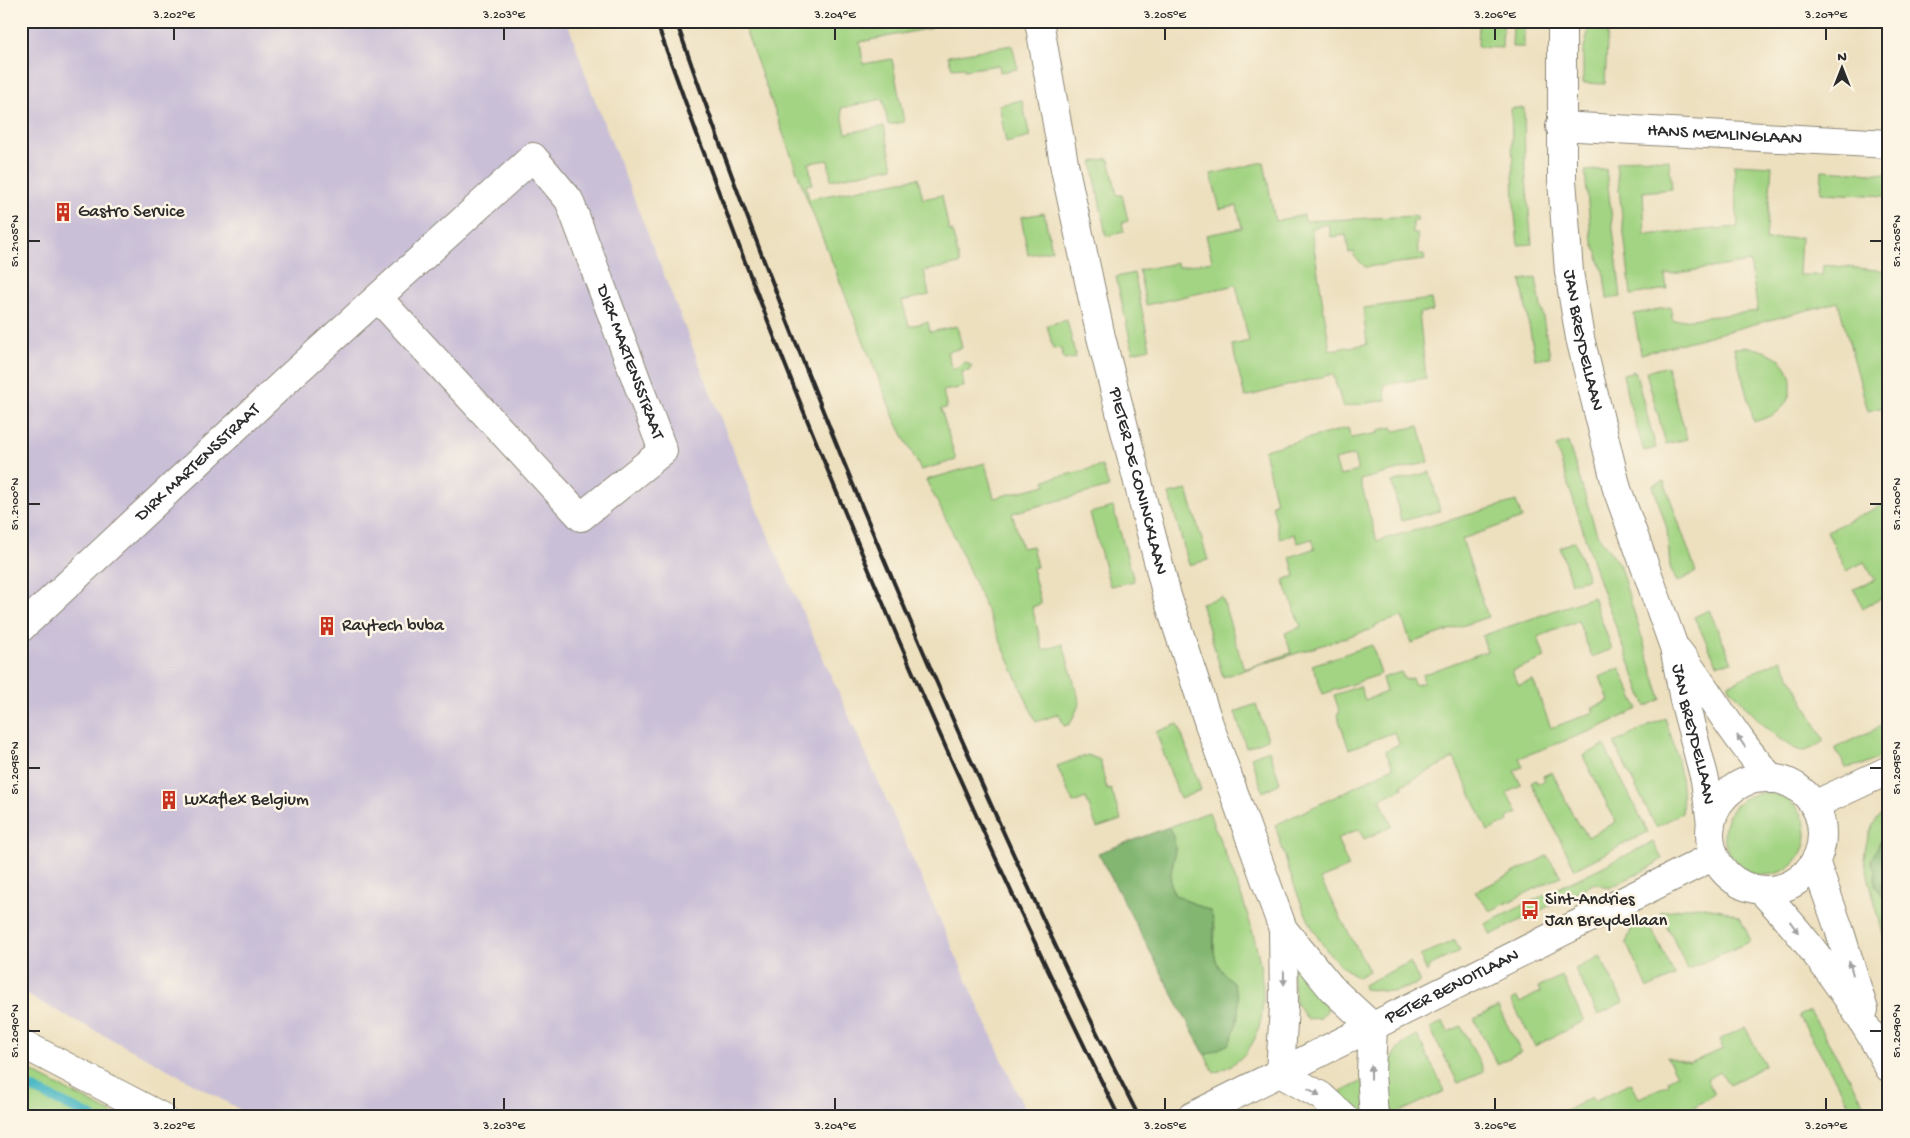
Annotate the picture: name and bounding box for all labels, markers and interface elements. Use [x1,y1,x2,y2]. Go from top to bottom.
text: 3.202°E [152,9,195,23]
text: 3.203°E [482,9,525,23]
text: 3.204°E [813,9,856,23]
text: 3.205°E [1143,9,1186,23]
text: 3.206°E [1473,9,1516,23]
text: 3.207°E [1804,9,1847,23]
north arrow [1818,42,1868,92]
text: N [1837,49,1847,66]
street label: HANS MEMLINGLAAN [1647,120,1803,150]
building icon: Gastro Service [52,201,74,223]
place label: Gastro Service [78,202,185,223]
text: 51.2105°N [9,215,23,267]
text: 51.2105°N [1891,215,1905,267]
street label: JAN BREYDELLAAN [1558,268,1608,413]
street label: DIRK MARTENSSTRAAT [591,281,669,443]
street label: PIETER DE CONINCKLAAN [1104,385,1172,577]
street label: DIRK MARTENSSTRAAT [130,399,266,527]
text: 51.2100°N [9,478,23,530]
text: 51.2100°N [1891,478,1905,530]
building icon: Raytech bvba [316,615,338,637]
place label: Raytech bvba [342,616,445,637]
street label: JAN BREYDELLAAN [1667,662,1719,806]
one-way arrow [1736,734,1746,748]
text: 51.2095°N [9,741,23,795]
text: 51.2095°N [1891,741,1905,795]
building icon: Luxaflex Belgium [158,789,180,811]
place label: Luxaflex Belgium [184,790,309,811]
place label: Sint-Andries Jan Breydellaan [1545,890,1668,932]
bus stop icon: Sint-Andries Jan Breydellaan [1519,899,1541,921]
one-way arrow [1789,920,1800,933]
street label: PETER BENOITLAAN [1381,944,1523,1029]
one-way arrow [1847,960,1855,975]
one-way arrow [1280,970,1288,986]
text: 51.2090°N [9,1004,23,1058]
text: 51.2090°N [1891,1004,1905,1058]
one-way arrow [1367,1064,1375,1080]
one-way arrow [1306,1088,1321,1096]
text: 3.202°E [152,1120,195,1134]
text: 3.203°E [482,1120,525,1134]
text: 3.204°E [813,1120,856,1134]
text: 3.205°E [1143,1120,1186,1134]
text: 3.206°E [1473,1120,1516,1134]
text: 3.207°E [1804,1120,1847,1134]

